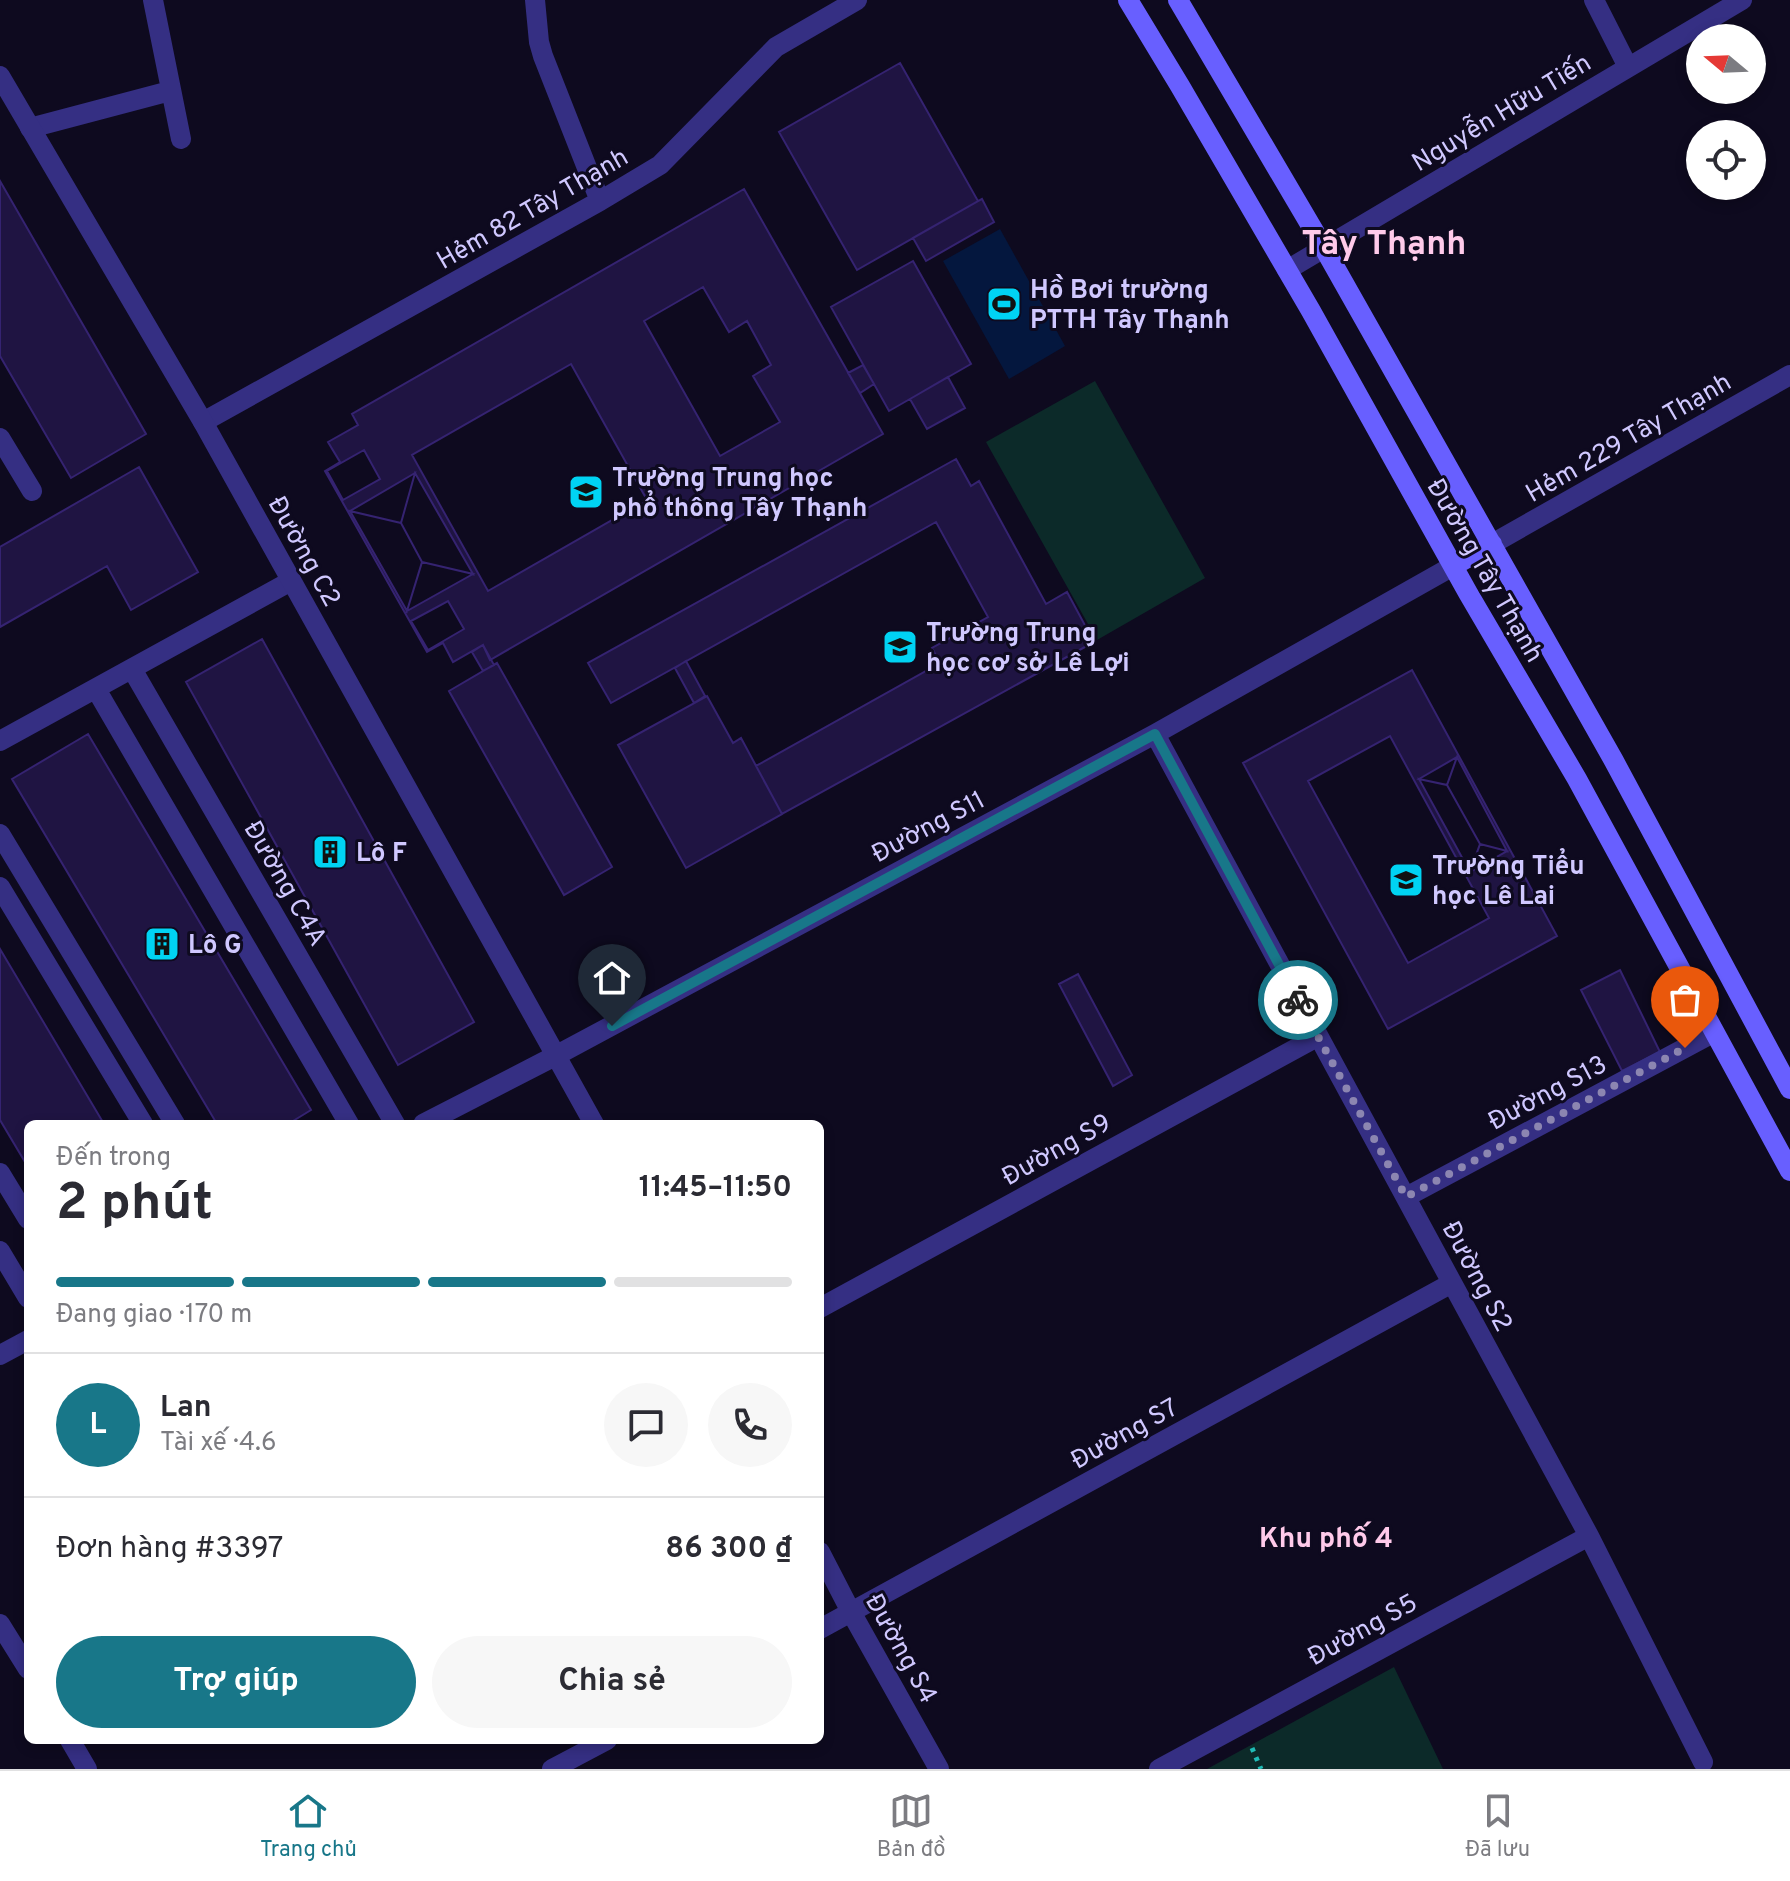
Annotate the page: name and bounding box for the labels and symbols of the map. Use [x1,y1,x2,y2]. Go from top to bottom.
north arrow [1686,24,1766,104]
street label: Nguyễn Hữu Tiến [1406,46,1598,181]
street label: Hẻm 82 Tây Thạnh [431,142,635,278]
district label: Tây Thạnh [1302,224,1466,267]
place label: Hồ Bơi trường PTTH Tây Thạnh [1030,274,1230,338]
sports icon: Hồ Bơi trường PTTH Tây Thạnh [985,285,1023,323]
street label: Hẻm 229 Tây Thạnh [1520,367,1738,511]
place label: Trường Trung học phổ thông Tây Thạnh [612,463,867,526]
school or university icon: Trường Trung học phổ thông Tây Thạnh [567,473,605,511]
street label: Đường Tây Thạnh [1418,473,1550,669]
street label: Đường C2 [259,491,347,613]
place label: Trường Trung học cơ sở Lê Lợi [926,618,1130,681]
school or university icon: Trường Trung học cơ sở Lê Lợi [881,628,919,666]
street label: Đường S11 [867,785,992,872]
street label: Đường C4A [235,816,333,953]
building icon: Lô F [311,833,349,871]
place label: Lô F [356,838,407,871]
place label: Trường Tiểu học Lê Lai [1432,847,1585,914]
school or university icon: Trường Tiểu học Lê Lai [1387,861,1425,899]
building icon: Lô G [143,925,181,963]
place label: Lô G [188,930,242,963]
pin [578,944,646,1026]
courier [1258,960,1338,1040]
pin [1651,966,1719,1048]
street label: Đường S13 [1483,1049,1613,1139]
street label: Đường S9 [997,1108,1118,1195]
street label: Đường S2 [1433,1216,1519,1338]
street label: Đường S7 [1066,1392,1185,1478]
district label: Khu phố 4 [1259,1521,1393,1558]
street label: Đường S4 [856,1588,943,1710]
street label: Đường S5 [1302,1588,1424,1675]

